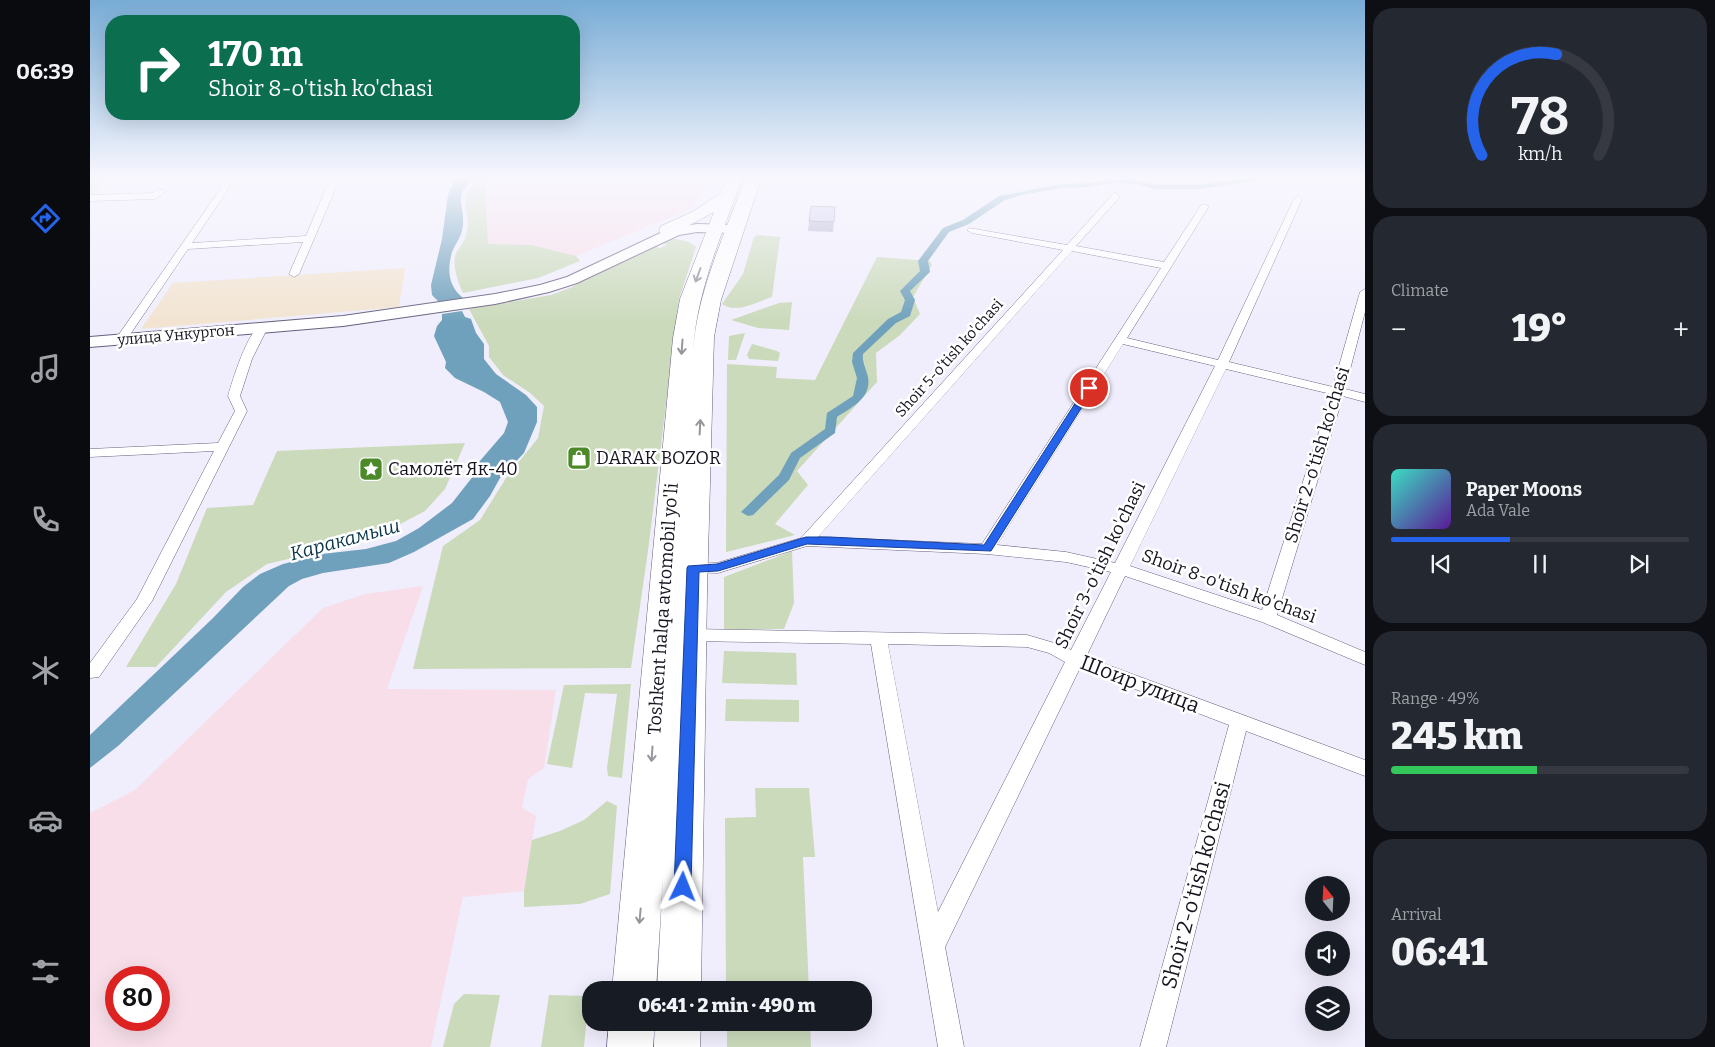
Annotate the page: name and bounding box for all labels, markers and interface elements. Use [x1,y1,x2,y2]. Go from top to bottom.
text: 170 m [208,33,303,75]
icon: right [125,35,190,100]
text: 06:39 [16,58,74,85]
text: Shoir 8-o'tish ko'chasi [208,75,433,102]
text: 78 [1511,85,1569,148]
text: km/h [1518,143,1562,165]
icon: directions [28,201,63,236]
one-way arrow [693,267,702,282]
text: Climate [1391,281,1449,300]
street label: Shoir 5-o'tish ko'chasi [891,295,1007,421]
text: 19° [1512,305,1568,351]
text: − [1391,313,1406,346]
text: + [1673,313,1689,346]
street label: улица Ункургон [116,321,235,349]
one-way arrow [677,339,687,355]
icon: music [28,351,63,386]
street label: Shoir 2-o'tish ko'chasi [1280,364,1354,546]
pin [1068,367,1110,409]
icon: arrive [1075,374,1103,402]
one-way arrow [695,420,704,436]
shop icon: DARAK BOZOR [566,445,592,471]
place label: DARAK BOZOR [596,447,721,469]
place icon: Самолёт Як-40 [358,456,384,482]
place label: Самолёт Як-40 [388,458,518,480]
street label: Shoir 3-o'tish ko'chasi [1050,478,1150,652]
text: Paper Moons [1466,478,1582,501]
street label: Toshkent halqa avtomobil yo'li [643,482,683,736]
text: Ada Vale [1466,501,1530,520]
icon: phone [28,502,63,537]
water label: Каракамыш [287,514,403,565]
street label: Shoir 8-o'tish ko'chasi [1139,544,1319,628]
icon: previous [1427,550,1455,578]
icon: pause [1526,550,1554,578]
icon: next [1625,550,1653,578]
street label: Шоир улица [1077,649,1204,719]
icon: climate [28,653,63,688]
text: Range · 49% [1391,689,1480,708]
text: 245 km [1391,713,1523,759]
one-way arrow [647,745,657,761]
street label: Shoir 2-o'tish ko'chasi [1156,778,1236,992]
icon: car [28,803,63,838]
position arrow [656,860,708,912]
north arrow [1305,876,1350,921]
map controls [1305,876,1350,1031]
text: Arrival [1391,905,1442,924]
one-way arrow [635,907,644,923]
text: 06:41 [1391,929,1487,975]
button: sound [1305,931,1350,976]
icon: filters [28,954,63,989]
speed limit sign: 80 [105,966,170,1031]
button: layers [1305,986,1350,1031]
text: 06:41 · 2 min · 490 m [638,994,816,1017]

